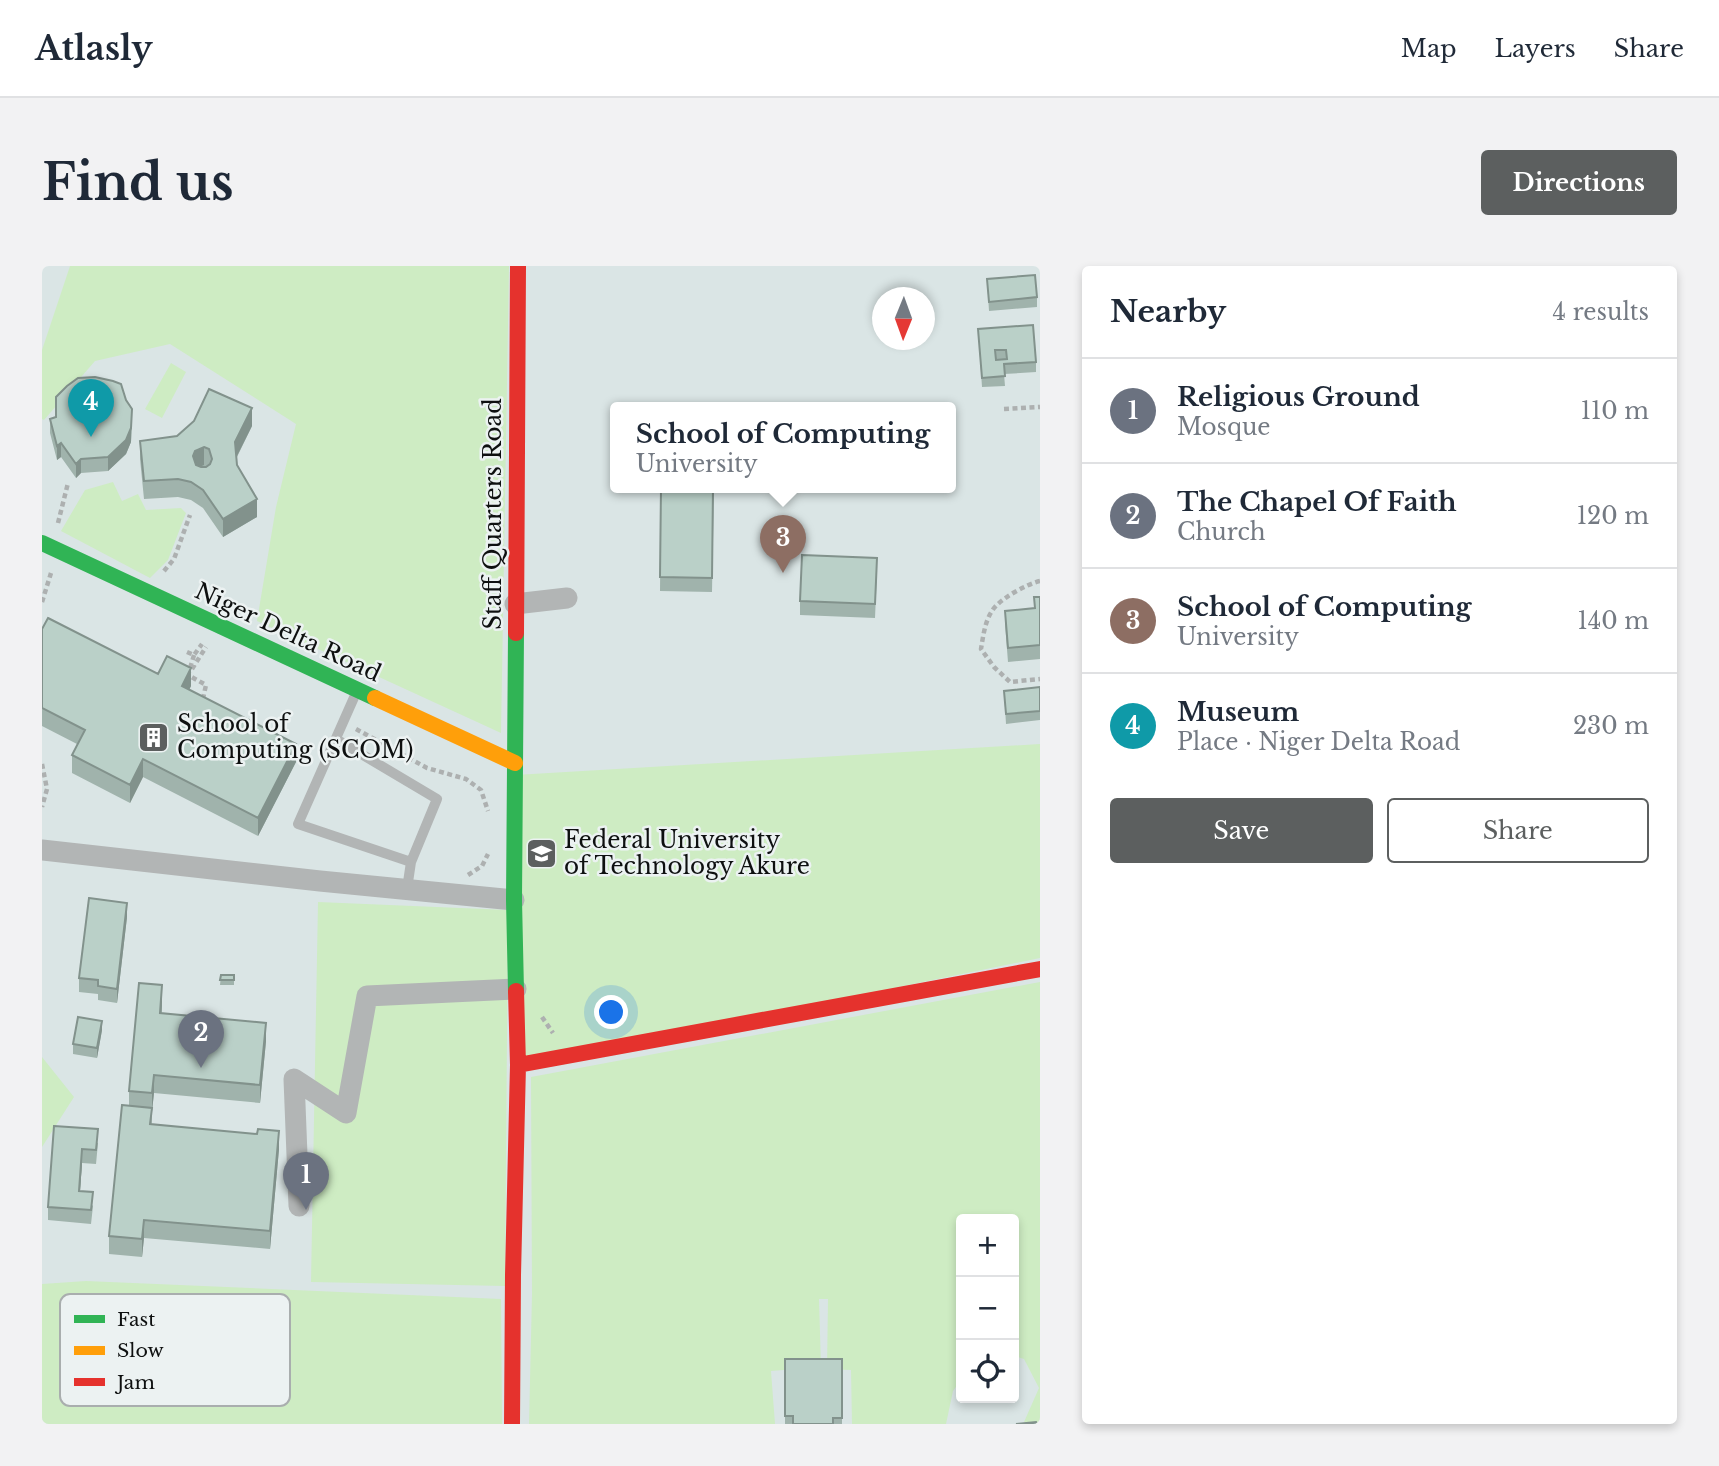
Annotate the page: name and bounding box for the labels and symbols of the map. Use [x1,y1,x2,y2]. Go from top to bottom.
north arrow [872,287,935,350]
pin: 4 [68,379,114,437]
street label: Staff Quarters Road [479,398,507,630]
pin: 3 [760,515,806,573]
street label: Niger Delta Road [190,577,386,687]
place label: School of Computing (SCOM) [177,710,414,764]
building icon: School of Computing (SCOM) [137,720,171,754]
place label: Federal University of Technology Akure [564,826,810,880]
school or university icon: Federal University of Technology Akure [524,836,558,870]
your location [594,995,628,1029]
pin: 2 [178,1010,224,1068]
pin: 1 [283,1152,329,1210]
legend [60,1294,290,1406]
text: Fast [117,1308,156,1331]
text: Slow [117,1339,164,1362]
text: Jam [114,1371,155,1394]

